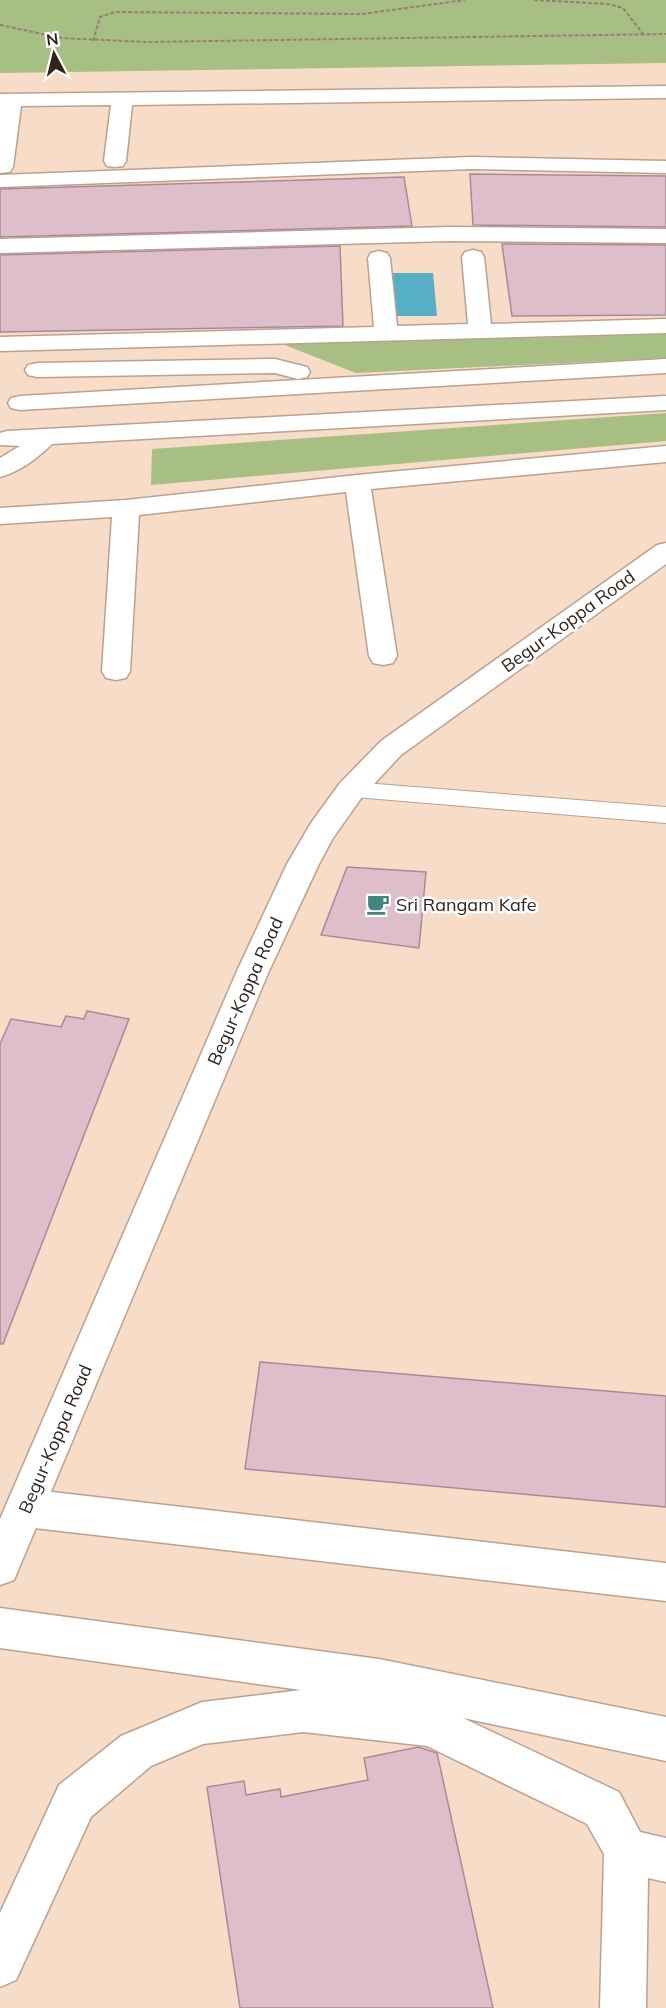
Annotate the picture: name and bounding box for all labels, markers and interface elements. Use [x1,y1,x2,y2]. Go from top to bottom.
north arrow [24,24,84,84]
text: N [45,28,59,50]
street label: Begur-Koppa Road [497,565,639,677]
cafe icon: Sri Rangam Kafe [365,891,391,917]
place label: Sri Rangam Kafe [396,893,537,916]
street label: Begur-Koppa Road [202,913,288,1069]
street label: Begur-Koppa Road [13,1361,97,1517]

